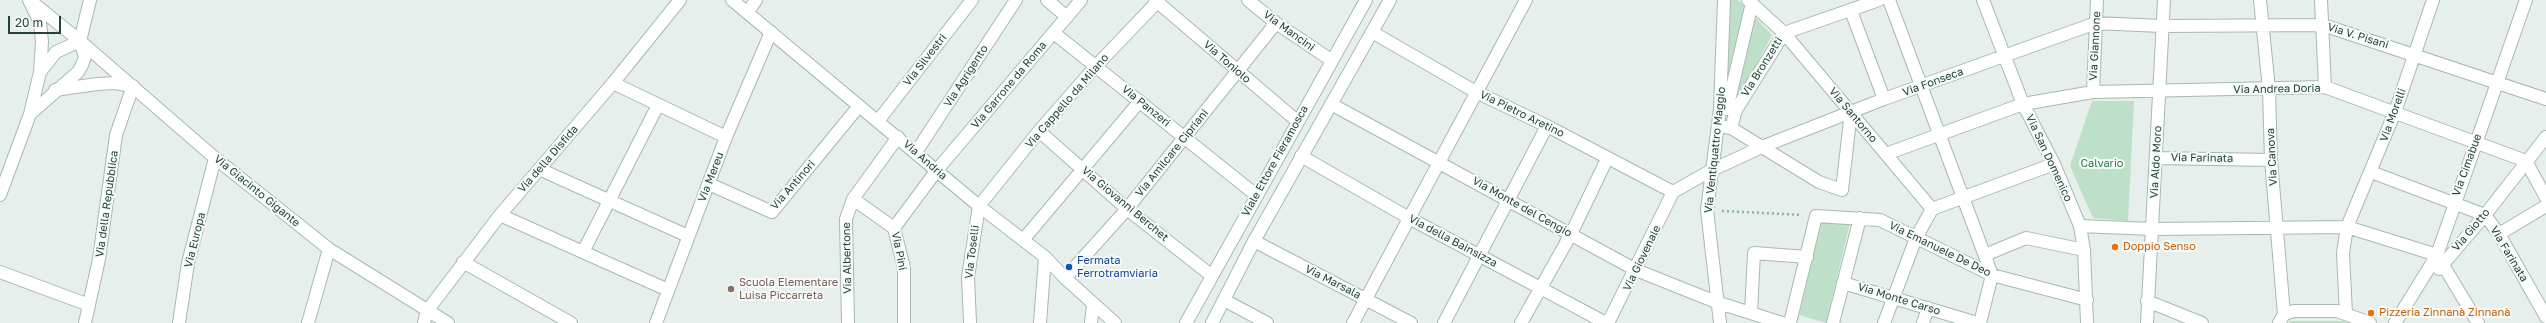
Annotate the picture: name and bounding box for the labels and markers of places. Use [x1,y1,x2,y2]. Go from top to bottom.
place label: Doppio Senso [2123,240,2196,254]
marker: Doppio Senso [2110,242,2120,252]
place label: Fermata Ferrotramviaria [1077,254,1158,280]
marker: Fermata Ferrotramviaria [1064,262,1074,272]
place label: Scuola Elementare Luisa Piccarreta [739,276,838,302]
marker: Scuola Elementare Luisa Piccarreta [726,284,736,294]
place label: Pizzeria Zinnanà Zinnanà [2379,306,2510,320]
marker: Pizzeria Zinnanà Zinnanà [2366,308,2376,318]

